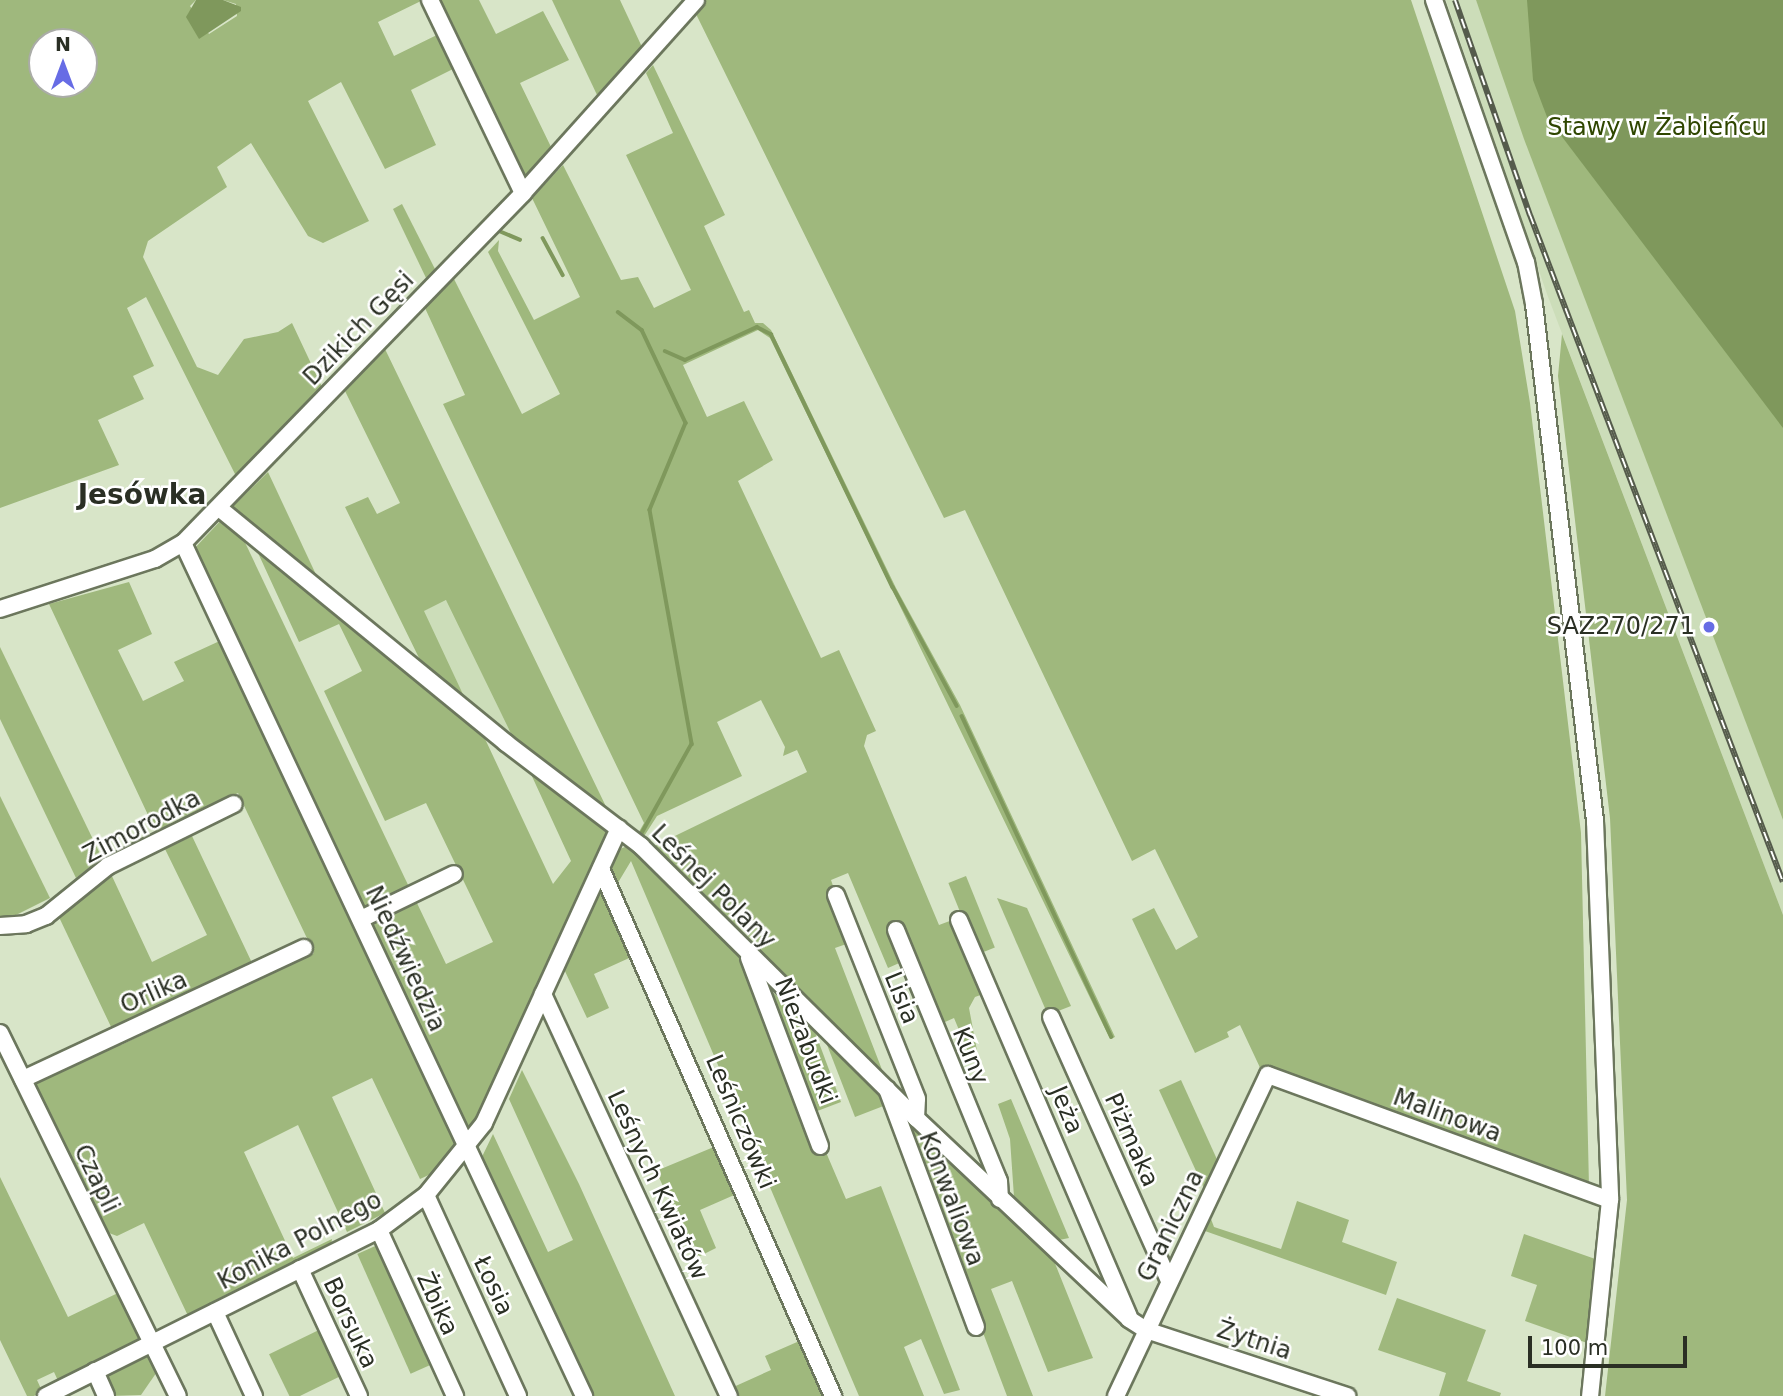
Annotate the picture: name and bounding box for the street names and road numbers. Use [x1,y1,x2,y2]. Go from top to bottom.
street label: Dzikich Gęsi [298,266,420,392]
street label: Zimorodka [78,784,206,870]
street label: Leśnej Polany [645,819,781,955]
street label: Niedźwiedzia [359,882,451,1036]
street label: Orlika [116,966,192,1020]
street label: Lisia [878,968,924,1028]
street label: Niezabudki [768,974,842,1108]
street label: Kuny [946,1023,994,1089]
street label: Leśniczówki [699,1051,781,1193]
street label: Jeża [1043,1082,1089,1138]
street label: Malinowa [1389,1083,1505,1149]
street label: Leśnych Kwiatów [600,1086,714,1284]
street label: Piżmaka [1098,1089,1164,1191]
street label: Konwaliowa [912,1128,990,1270]
street label: Czapli [67,1140,125,1218]
street label: Graniczna [1132,1165,1210,1287]
street label: Konika Polnego [213,1186,387,1296]
street label: Łosia [467,1252,519,1320]
street label: Żbika [410,1268,464,1340]
street label: Borsuka [316,1273,384,1373]
street label: Żytnia [1213,1315,1295,1367]

